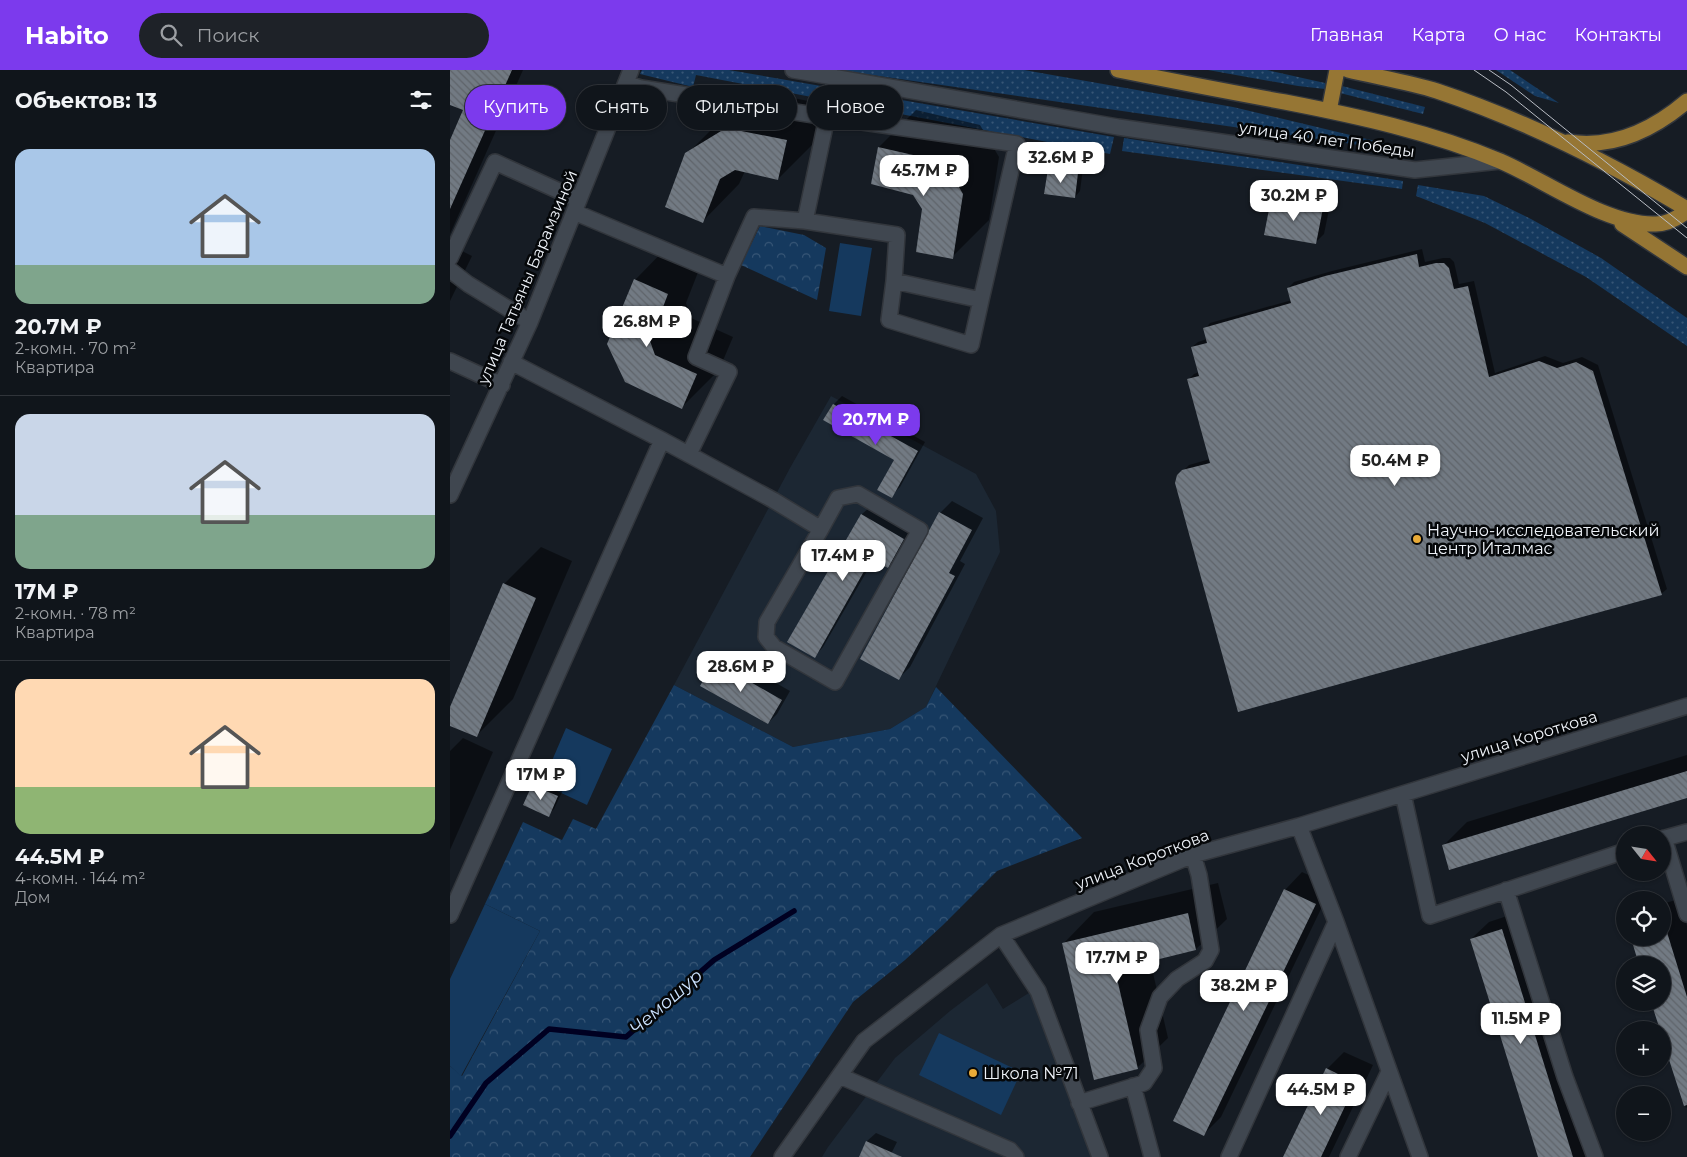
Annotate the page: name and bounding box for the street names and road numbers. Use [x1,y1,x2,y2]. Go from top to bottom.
street label: улица 40 лет Победы [1237,118,1416,161]
street label: улица Татьяны Барамзиной [473,167,581,388]
street label: улица Короткова [1458,707,1600,767]
street label: улица Короткова [1072,825,1212,894]

